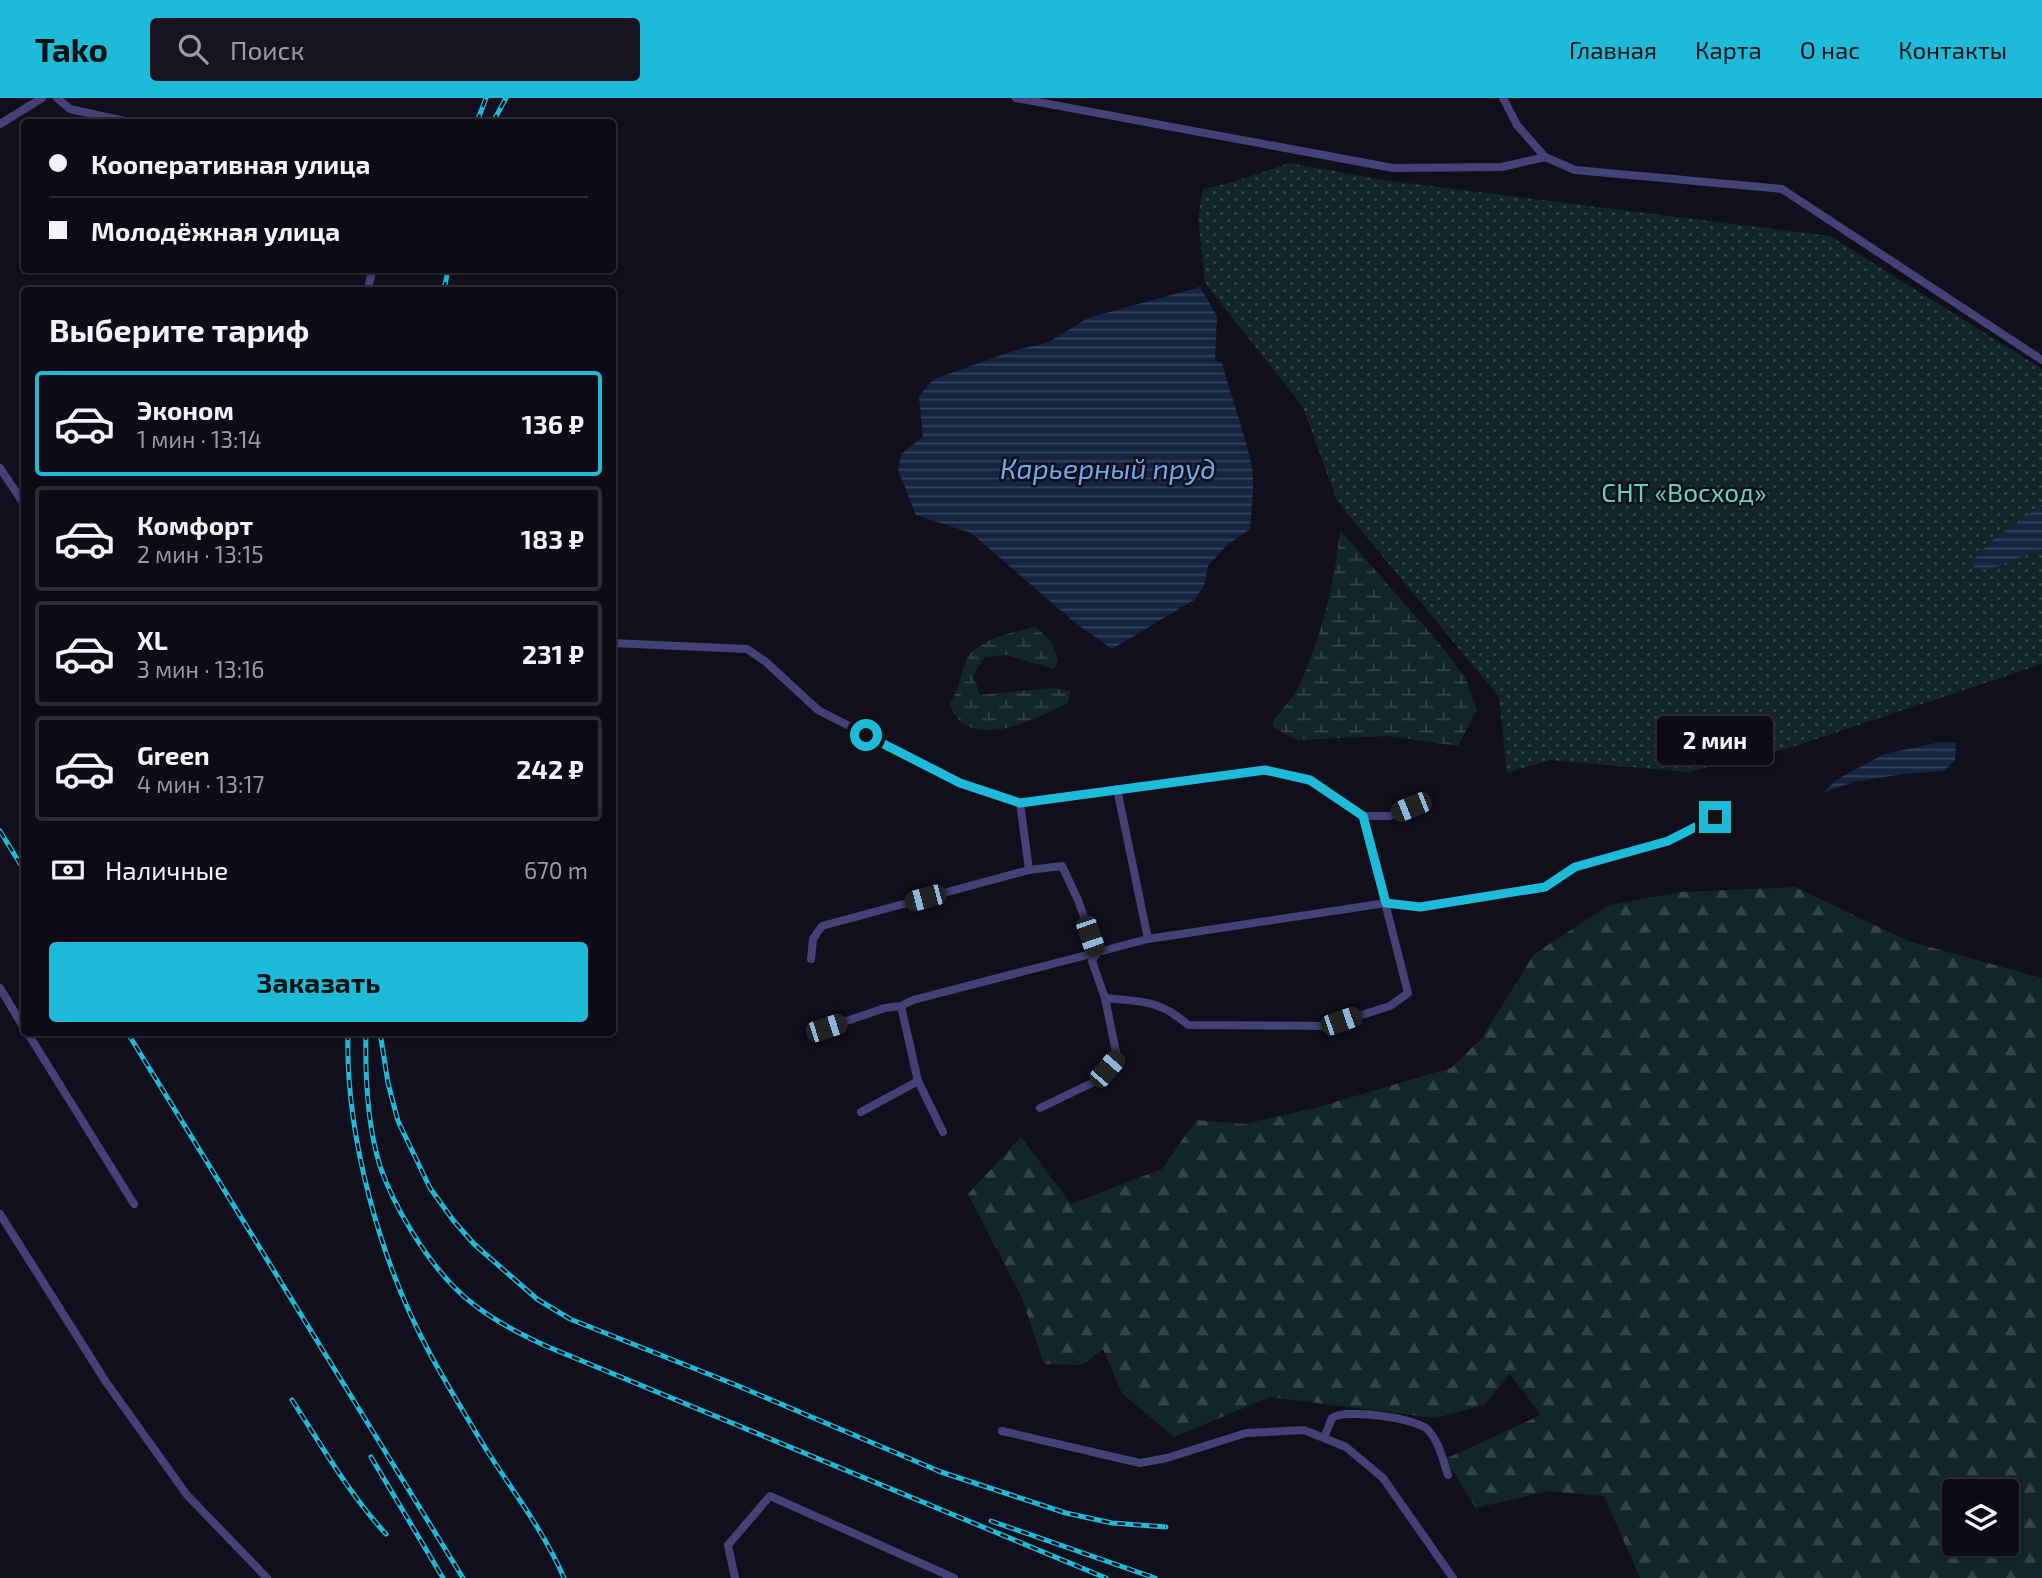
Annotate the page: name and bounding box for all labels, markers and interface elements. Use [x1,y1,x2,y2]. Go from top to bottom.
search box [150,18,640,81]
text: Tako [35,29,108,69]
icon: search [174,30,212,68]
text: Поиск [230,34,304,65]
text: Главная [1569,35,1657,64]
text: Карта [1695,35,1762,64]
text: О нас [1800,35,1860,64]
text: Контакты [1898,35,2007,64]
text: Кооперативная улица [91,148,370,179]
text: Молодёжная улица [91,215,340,246]
text: Выберите тариф [49,310,309,348]
icon: car [53,392,116,455]
text: Эконом [137,394,234,425]
text: 136 ₽ [522,408,584,439]
text: 1 мин · 13:14 [137,425,262,453]
water label: Карьерный пруд [1000,451,1216,485]
park label: СНТ «Восход» [1601,476,1767,507]
icon: car [53,507,116,570]
text: Комфорт [137,509,253,540]
text: 183 ₽ [521,523,584,554]
text: 2 мин · 13:15 [137,540,264,568]
icon: car [53,622,116,685]
text: XL [137,624,168,655]
text: 231 ₽ [522,638,584,669]
text: 3 мин · 13:16 [137,655,264,683]
callout: 2 мин [1657,716,1773,764]
route start [850,719,882,751]
text: 2 мин [1683,726,1747,754]
icon: car [53,737,116,800]
text: Green [137,739,210,770]
text: 242 ₽ [516,753,584,784]
text: 4 мин · 13:17 [137,770,264,798]
car [1388,789,1435,825]
route end [1699,801,1731,833]
icon: cash [49,851,87,889]
text: Наличные [105,854,228,885]
text: 670 m [524,856,588,884]
car [902,882,949,914]
car [1074,913,1107,959]
button: Заказать [49,942,588,1022]
car [1318,1004,1365,1038]
car [803,1012,850,1044]
car [1086,1046,1129,1092]
map controls [1942,1479,2019,1556]
button: layers [1942,1479,2019,1556]

